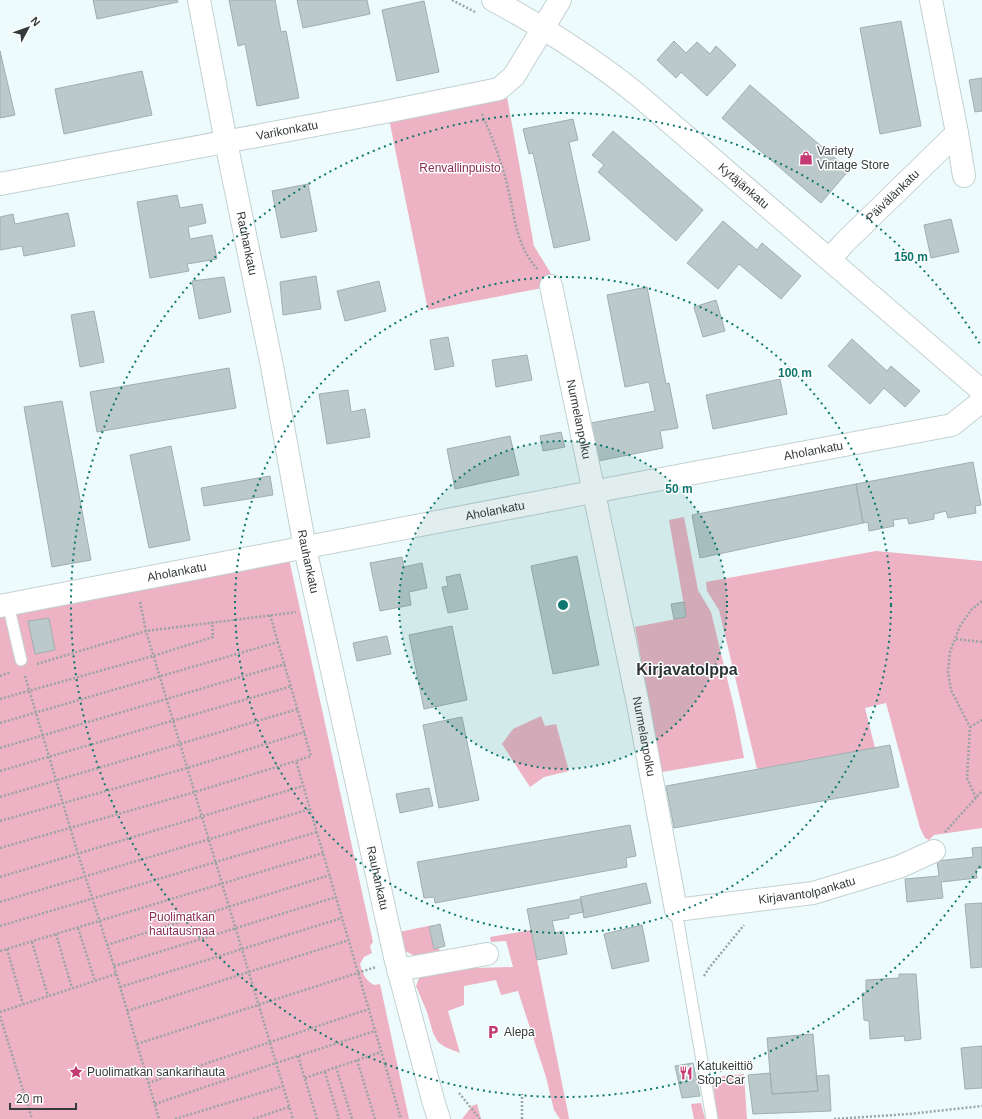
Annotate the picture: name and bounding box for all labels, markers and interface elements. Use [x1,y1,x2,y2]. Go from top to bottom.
north arrow [8,8,48,48]
text: N [28,15,43,28]
street label: Varikonkatu [255,118,319,143]
place label: Variety Vintage Store [817,144,890,172]
shop icon: Variety Vintage Store [798,150,814,166]
street label: Kytäjänkatu [715,160,772,212]
park label: Renvallinpuisto [419,161,501,175]
street label: Päivälänkatu [863,167,922,225]
street label: Rauhankatu [233,210,260,277]
text: 150 m [894,250,928,264]
text: 100 m [778,366,812,380]
street label: Nurmelanpolku [564,378,594,460]
street label: Aholankatu [782,438,844,463]
text: 50 m [665,482,693,496]
street label: Aholankatu [464,498,526,523]
street label: Rauhankatu [295,528,322,595]
street label: Aholankatu [146,559,208,585]
centre of rings [556,598,570,612]
district label: Kirjavatolppa [636,661,738,678]
street label: Nurmelanpolku [630,695,658,778]
street label: Rauhankatu [364,845,391,911]
street label: Kirjavantolpankatu [758,874,857,907]
park label: Puolimatkan hautausmaa [149,910,215,938]
parking icon: Alepa [485,1024,501,1040]
place label: Alepa [504,1025,535,1039]
place label: Katukeittiö Stop-Car [697,1059,753,1087]
place icon: Puolimatkan sankarihauta [68,1064,84,1080]
place label: Puolimatkan sankarihauta [87,1065,225,1079]
restaurant icon: Katukeittiö Stop-Car [678,1065,694,1081]
scale bar [10,1085,76,1111]
text: 20 m [16,1092,43,1106]

